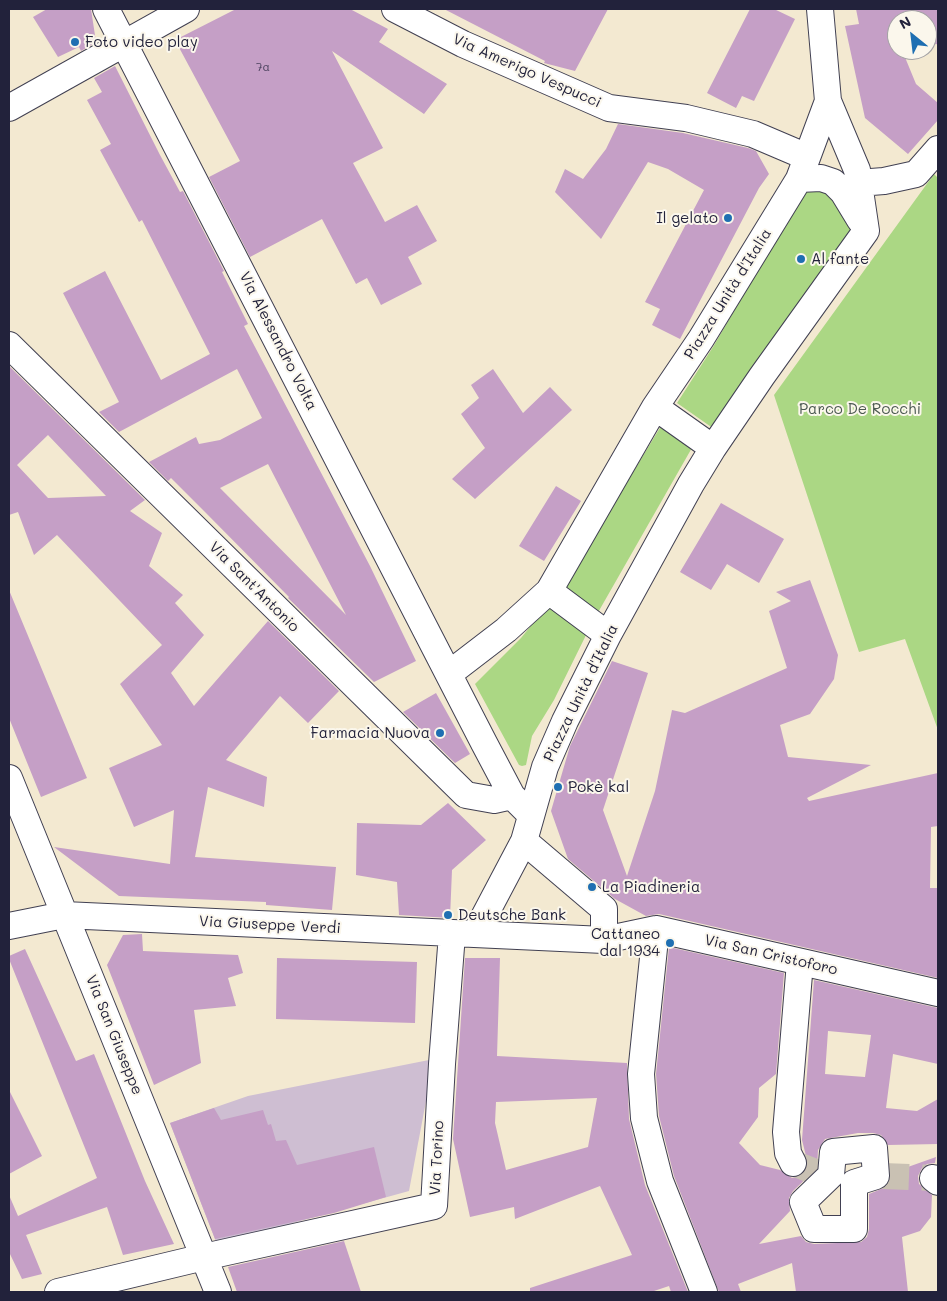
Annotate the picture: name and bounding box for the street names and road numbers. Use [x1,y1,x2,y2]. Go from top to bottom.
street label: Via Amerigo Vespucci [450,30,604,112]
street label: Piazza Unità d'Italia [680,225,776,363]
street label: Via Alessandro Volta [235,269,321,413]
street label: Via Sant'Antonio [205,538,303,636]
street label: Piazza Unità d'Italia [540,621,622,765]
street label: Via Giuseppe Verdi [199,912,341,938]
street label: Via San Cristoforo [703,931,839,979]
street label: Via San Giuseppe [82,972,146,1098]
street label: Via Torino [426,1120,448,1196]

